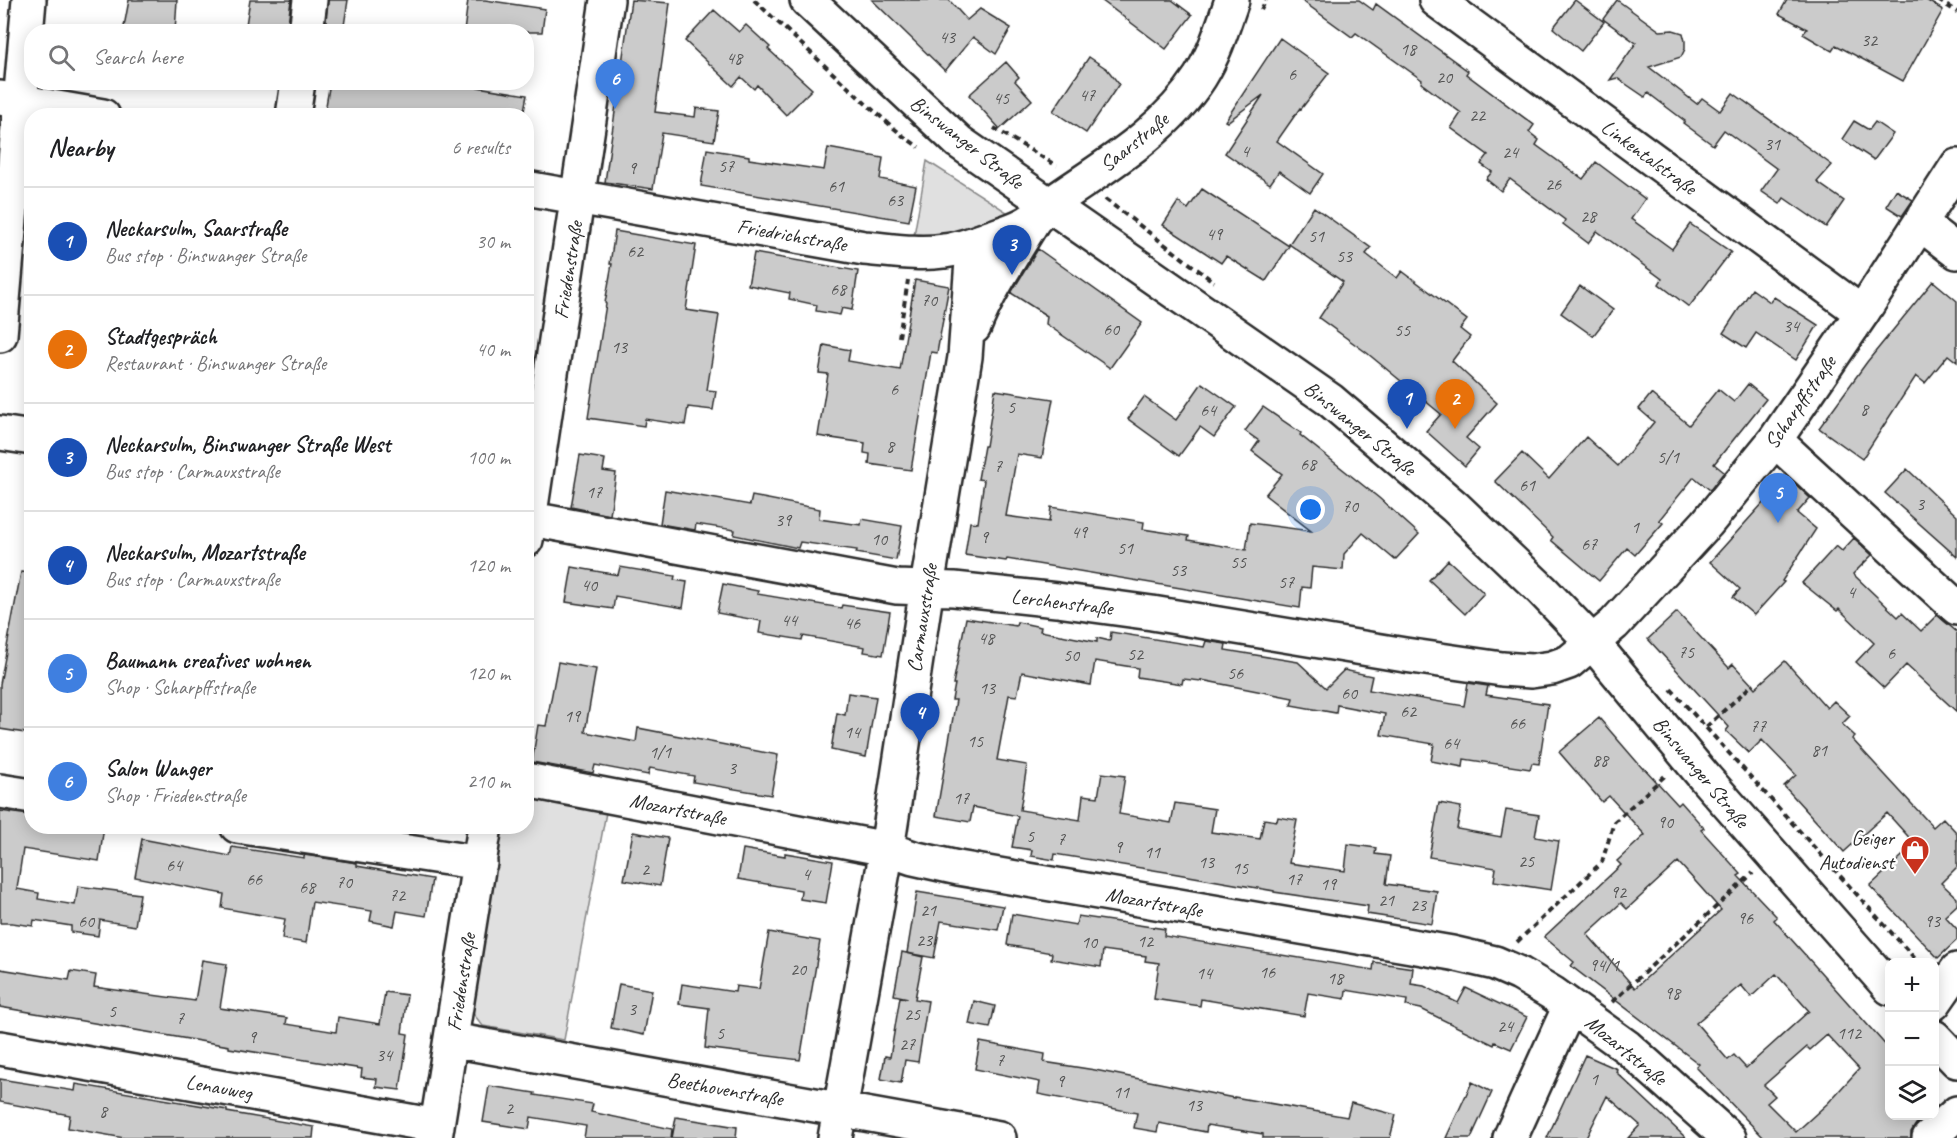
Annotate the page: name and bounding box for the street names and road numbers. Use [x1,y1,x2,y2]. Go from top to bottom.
street label: Binswanger Straße [905,90,1031,196]
street label: Saarstraße [1094,105,1175,177]
street label: Linkentalstraße [1596,114,1704,202]
street label: Friedrichstraße [735,213,851,258]
street label: Friedenstraße [547,217,589,321]
street label: Scharpffstraße [1758,349,1843,454]
street label: Binswanger Straße [1299,375,1423,483]
street label: Carmauxstraße [901,560,944,674]
street label: Lerchenstraße [1010,583,1116,621]
street label: Binswanger Straße [1647,711,1756,834]
street label: Mozartstraße [628,787,730,831]
street label: Mozartstraße [1104,881,1206,924]
street label: Friedenstraße [440,929,482,1033]
street label: Mozartstraße [1580,1009,1674,1092]
street label: Beethovenstraße [665,1066,787,1112]
street label: Lenauweg [184,1068,256,1106]

